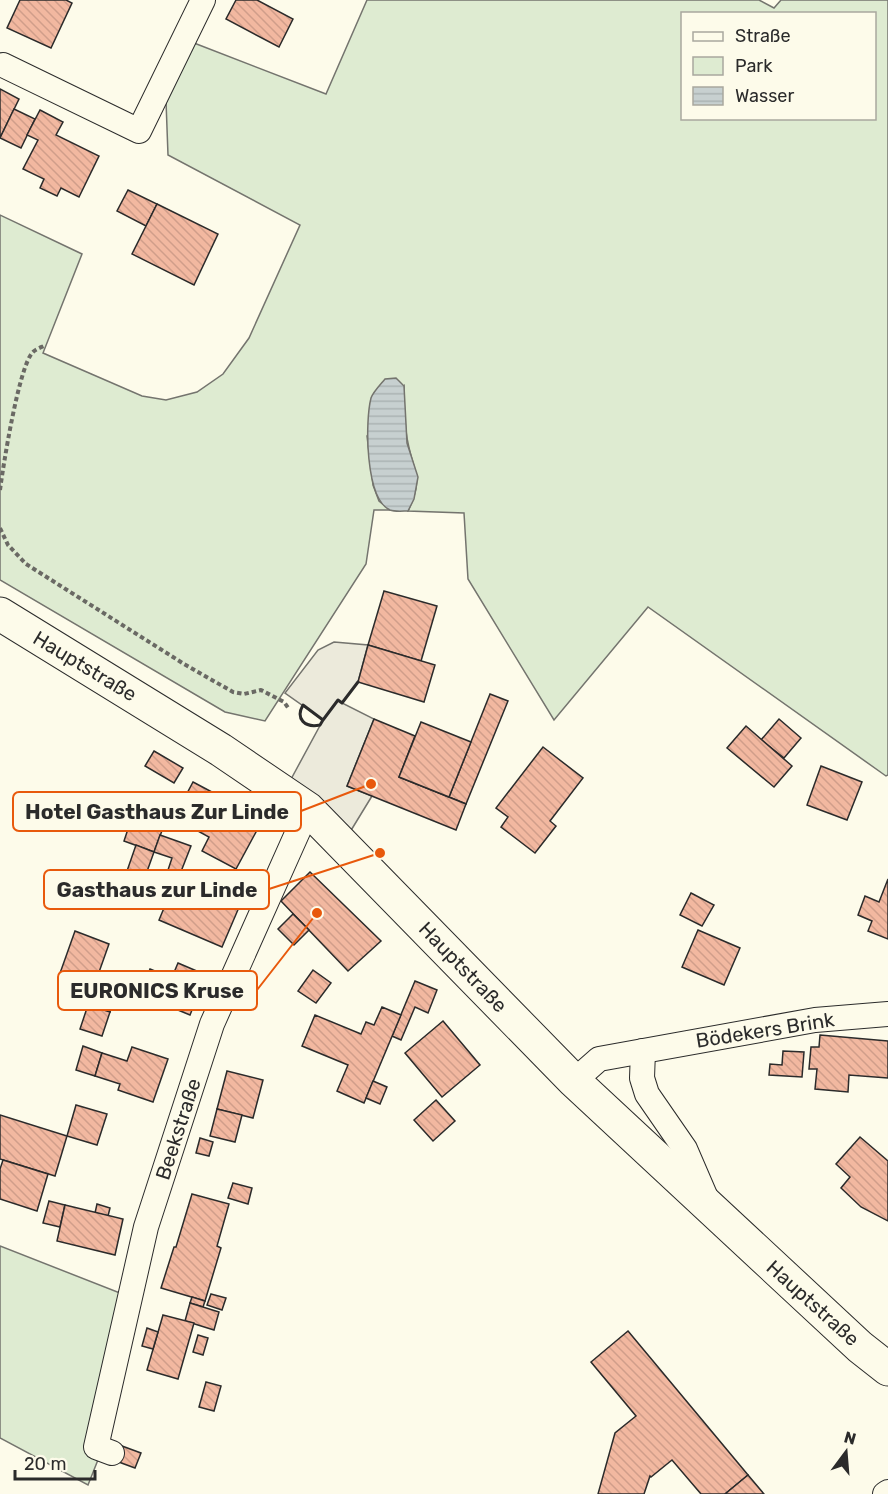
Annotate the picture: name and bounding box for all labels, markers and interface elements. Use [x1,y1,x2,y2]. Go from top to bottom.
legend [681,12,876,120]
text: Straße [735,25,791,47]
text: Park [735,55,773,77]
text: Wasser [735,85,794,107]
street label: Hauptstraße [29,626,141,706]
callout: Hotel Gasthaus Zur Linde [13,792,301,831]
text: Hotel Gasthaus Zur Linde [25,799,289,824]
callout: Gasthaus zur Linde [44,870,269,909]
text: Gasthaus zur Linde [57,877,257,902]
street label: Hauptstraße [414,917,512,1017]
callout: EURONICS Kruse [58,971,257,1010]
text: EURONICS Kruse [70,978,244,1003]
street label: Bödekers Brink [694,1007,837,1053]
street label: Beekstraße [150,1075,206,1183]
street label: Hauptstraße [762,1255,864,1351]
north arrow [816,1422,876,1482]
text: N [842,1427,858,1449]
scale bar [15,1443,94,1481]
text: 20 m [24,1453,66,1475]

